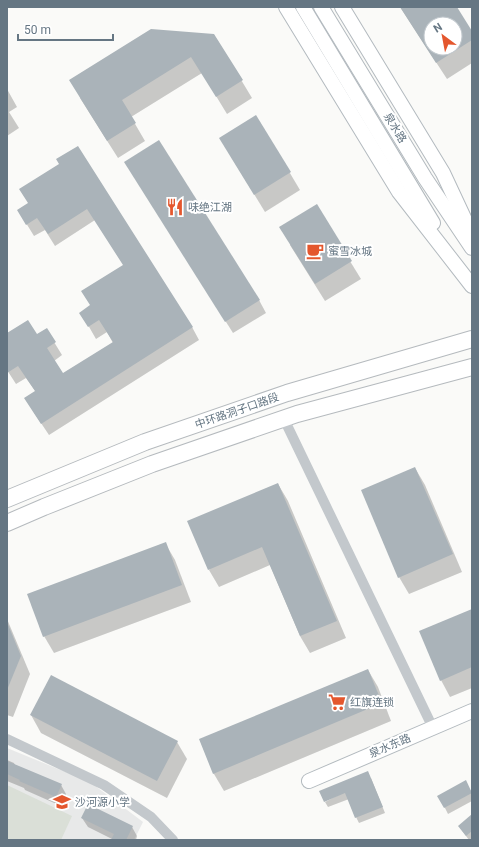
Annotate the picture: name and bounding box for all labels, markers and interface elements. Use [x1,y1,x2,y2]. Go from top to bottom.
scale bar [18,16,113,42]
north arrow [423,16,463,56]
text: N [431,20,445,36]
text: 50 m [24,23,51,37]
street label: 泉水路 [381,111,409,145]
restaurant icon: 味绝江湖 [165,197,185,217]
place label: 味绝江湖 [188,201,232,214]
cafe icon: 蜜雪冰城 [305,241,325,261]
place label: 蜜雪冰城 [328,245,372,258]
street label: 中环路洞子口路段 [193,391,281,431]
supermarket icon: 红旗连锁 [327,692,347,712]
place label: 红旗连锁 [350,696,394,709]
street label: 泉水东路 [367,731,413,761]
school or university icon: 沙河源小学 [52,792,72,812]
place label: 沙河源小学 [75,796,130,809]

